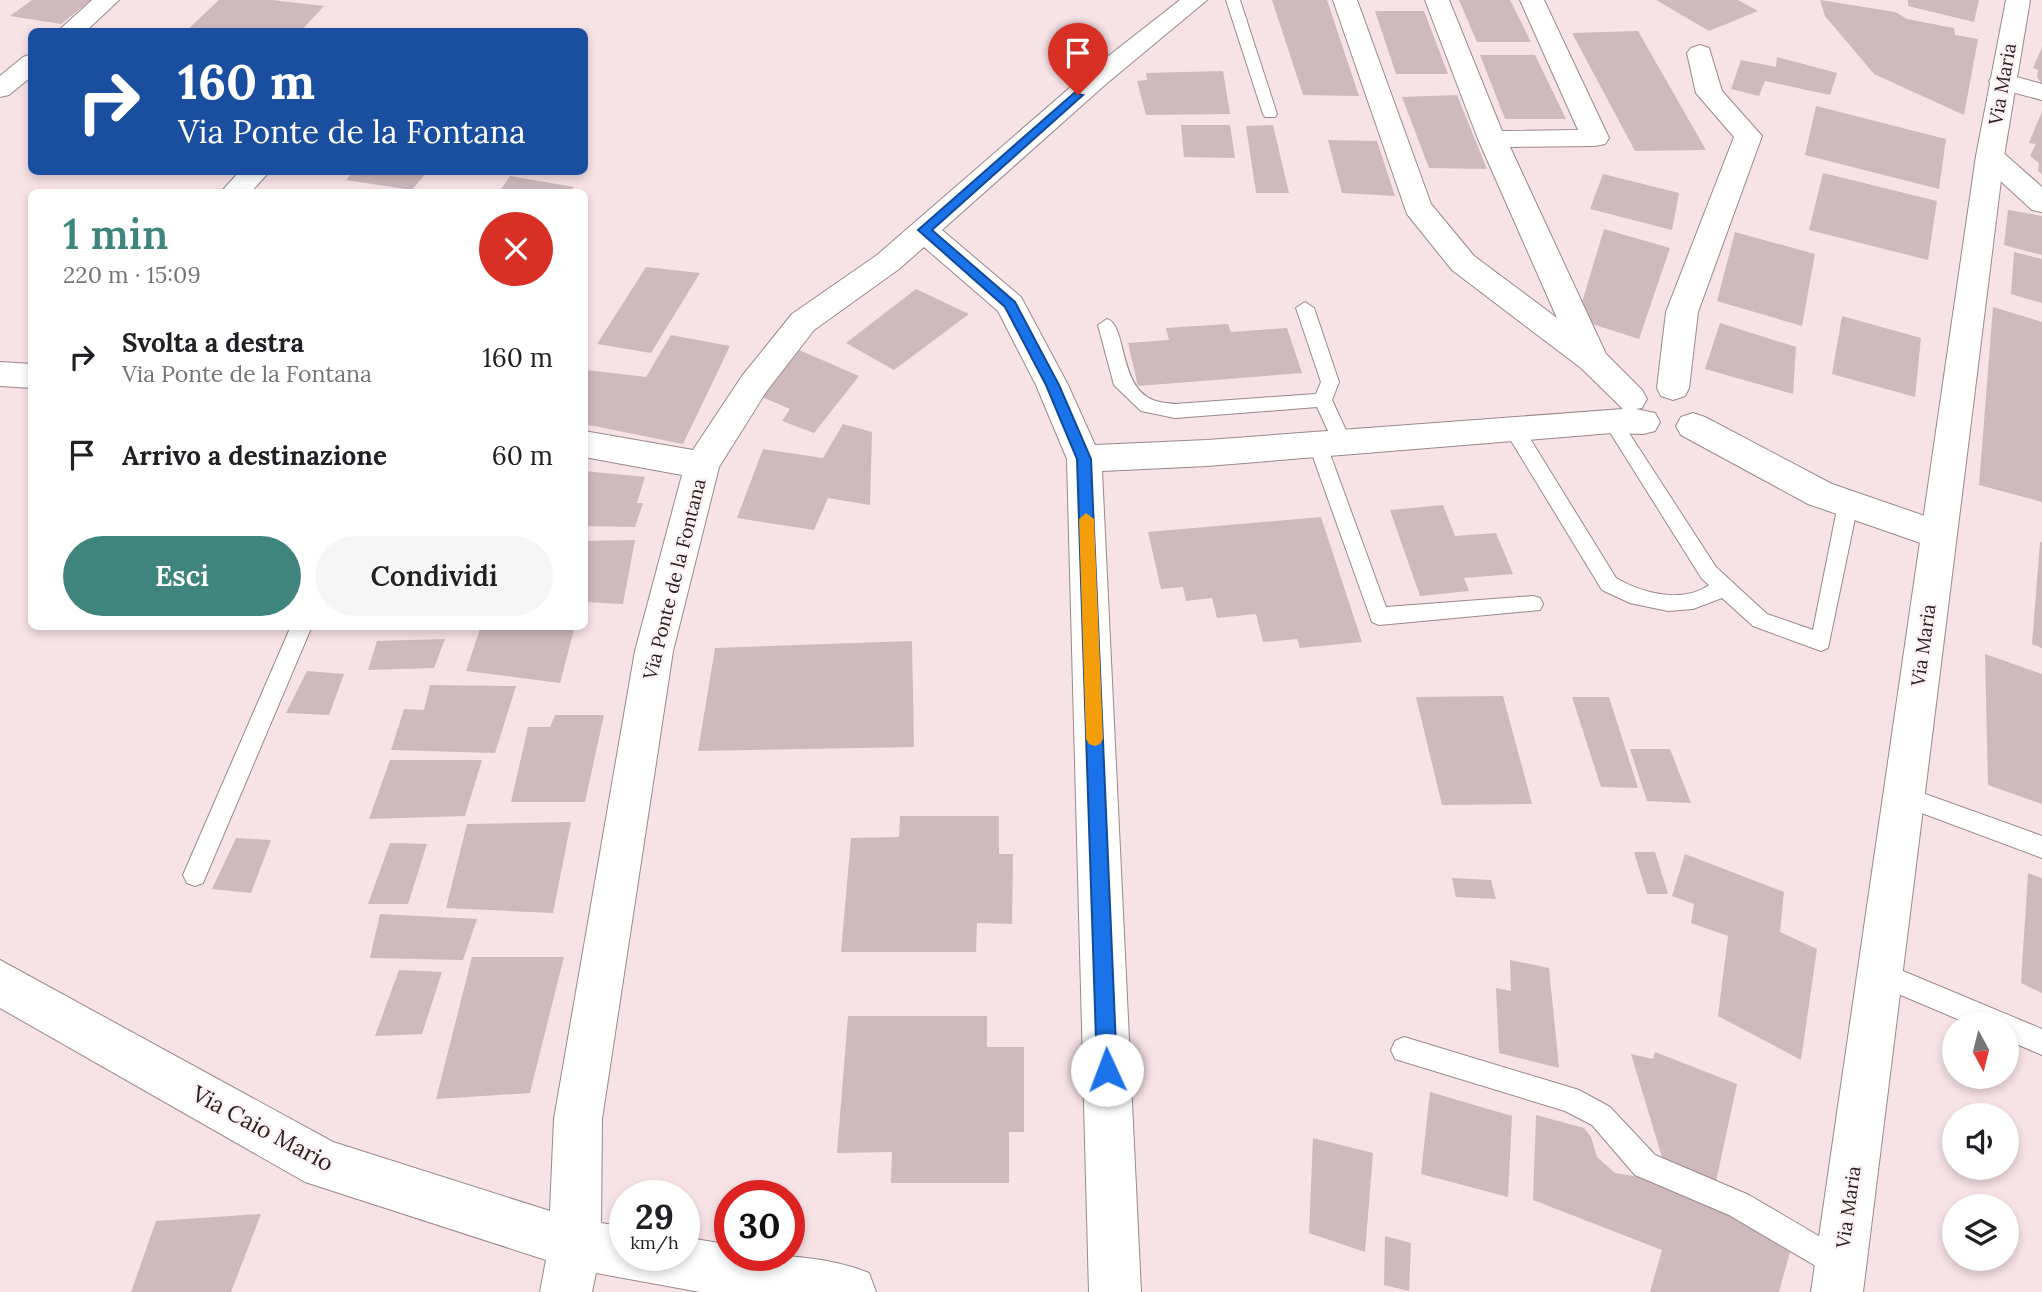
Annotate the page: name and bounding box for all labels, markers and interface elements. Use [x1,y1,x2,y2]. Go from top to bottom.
pin [1048,23,1108,95]
icon: arrive [1059,34,1097,72]
street label: Via Maria [1983,41,2021,128]
text: 160 m [178,50,315,112]
icon: right [63,56,154,147]
text: Via Ponte de la Fontana [178,111,526,152]
text: 1 min [63,207,168,261]
button: close [479,212,553,286]
text: 220 m · 15:09 [63,260,201,289]
text: Svolta a destra [122,326,304,359]
icon: right [63,338,101,376]
text: 160 m [482,341,553,374]
text: Via Ponte de la Fontana [122,359,372,388]
icon: arrive [63,436,101,474]
text: Arrivo a destinazione [122,439,387,472]
text: 60 m [492,439,553,472]
street label: Via Ponte de la Fontana [637,476,711,683]
button: Esci [63,536,301,616]
button: Condividi [315,536,553,616]
street label: Via Maria [1905,602,1941,689]
north arrow [1942,1012,2020,1088]
map controls [1942,1012,2019,1271]
position arrow [1070,1033,1144,1107]
street label: Via Caio Mario [187,1078,339,1177]
button: sound [1942,1103,2019,1180]
street label: Via Maria [1830,1164,1866,1251]
speed limit sign: 30 [714,1180,805,1271]
text: 29 [635,1194,674,1239]
button: layers [1942,1194,2019,1271]
text: km/h [630,1231,679,1254]

